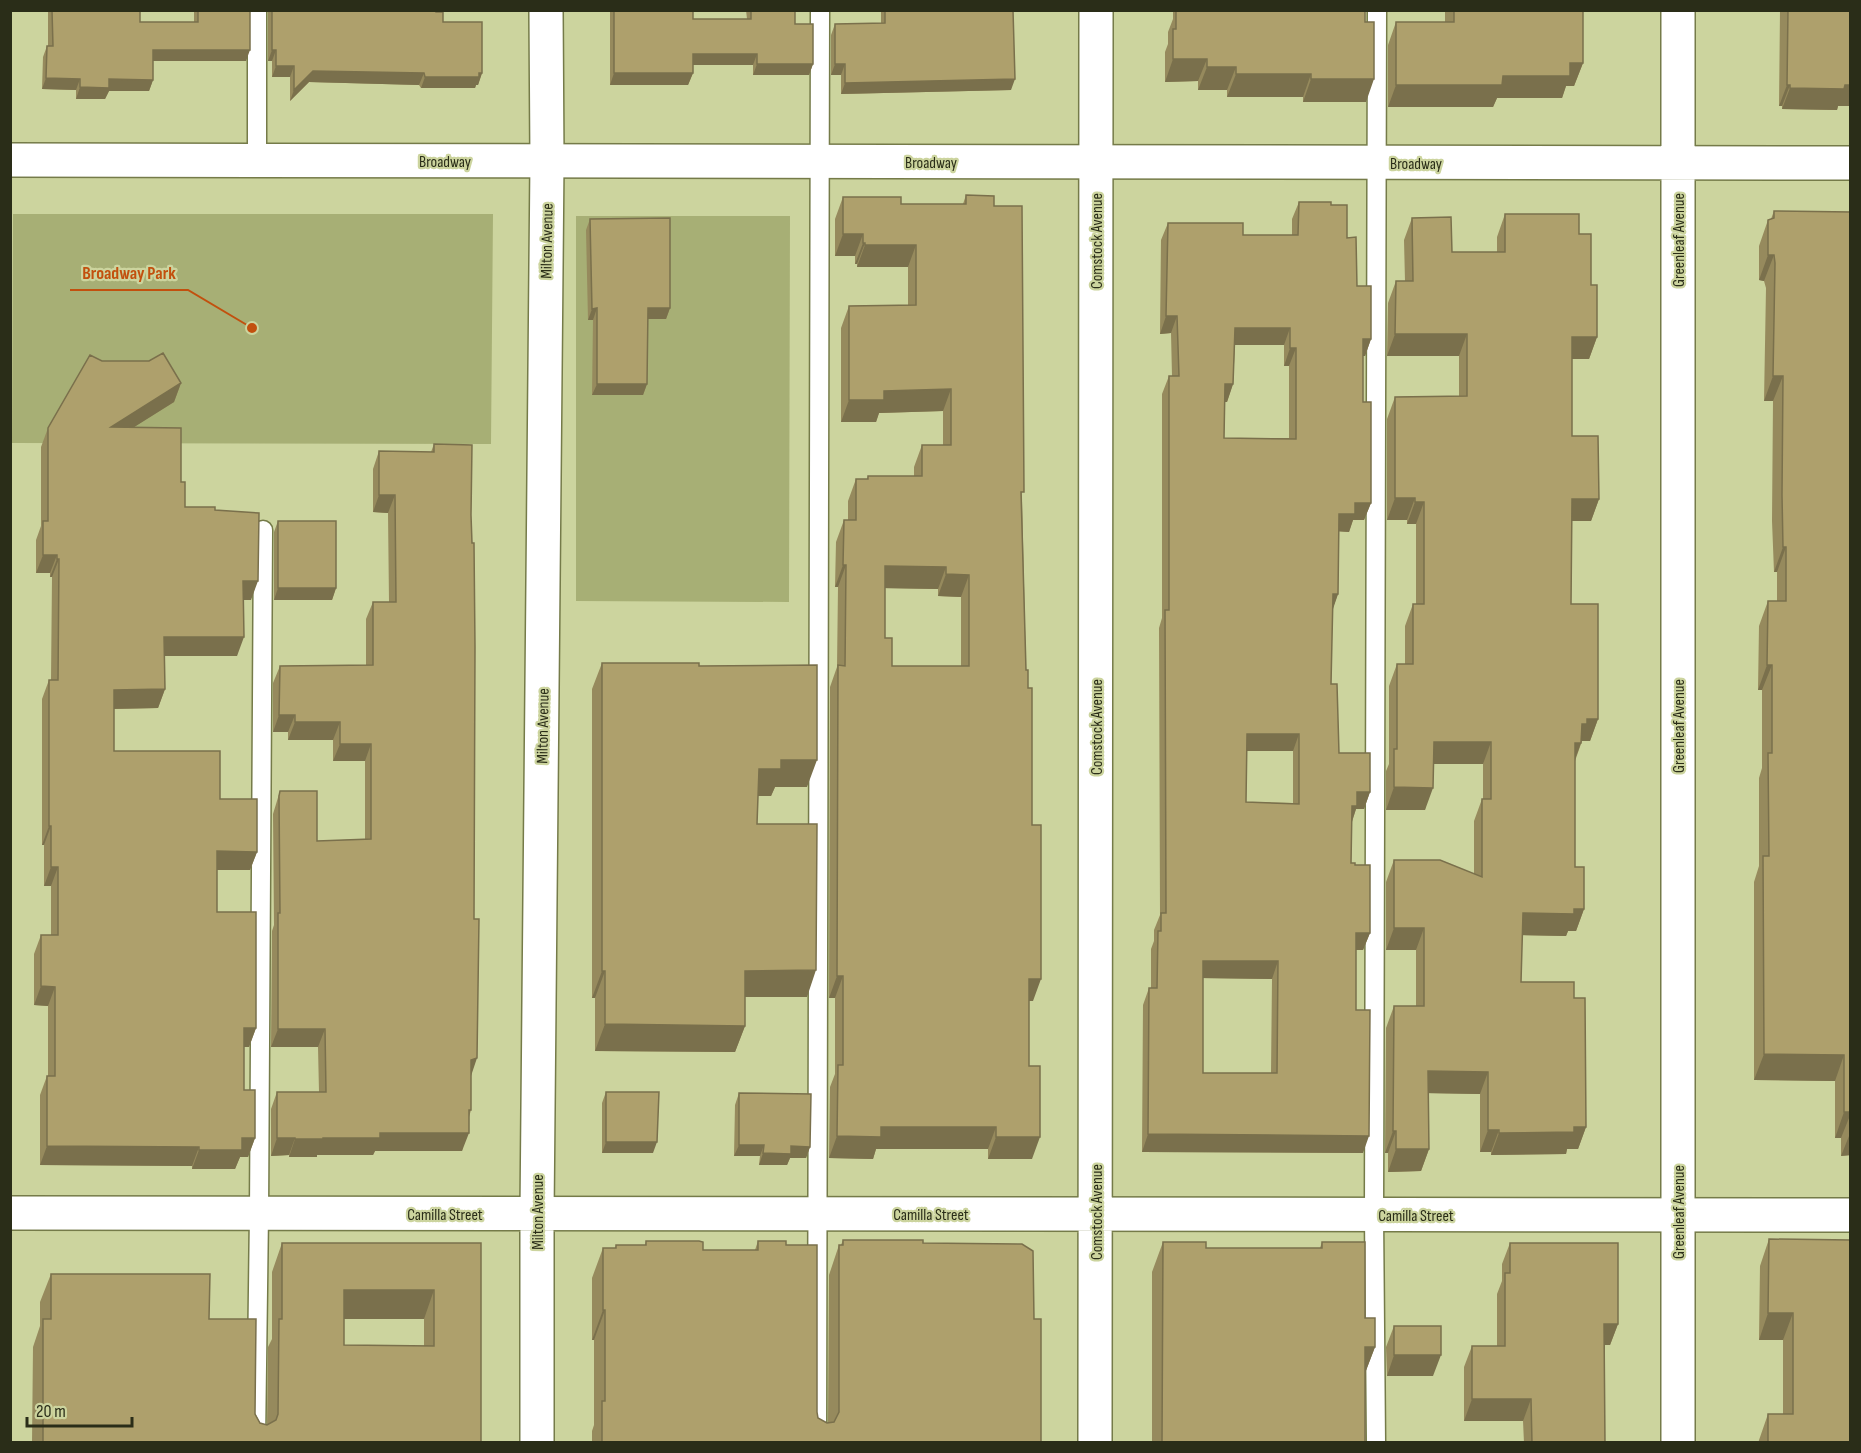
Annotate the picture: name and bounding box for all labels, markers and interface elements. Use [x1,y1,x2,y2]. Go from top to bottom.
street label: Broadway [419,153,471,172]
street label: Broadway [905,154,957,173]
street label: Broadway [1390,155,1442,174]
street label: Comstock Avenue [1088,193,1107,289]
street label: Greenleaf Avenue [1670,193,1689,287]
street label: Milton Avenue [537,203,558,279]
callout: Broadway Park [70,254,188,290]
text: Broadway Park [82,263,176,284]
street label: Comstock Avenue [1088,679,1107,775]
street label: Greenleaf Avenue [1670,679,1689,773]
street label: Milton Avenue [533,688,554,764]
street label: Comstock Avenue [1088,1164,1107,1260]
street label: Greenleaf Avenue [1670,1165,1689,1259]
street label: Milton Avenue [529,1174,548,1250]
street label: Camilla Street [407,1206,483,1225]
street label: Camilla Street [893,1206,969,1225]
street label: Camilla Street [1378,1207,1454,1226]
scale bar [27,1390,132,1428]
text: 20 m [36,1401,66,1422]

